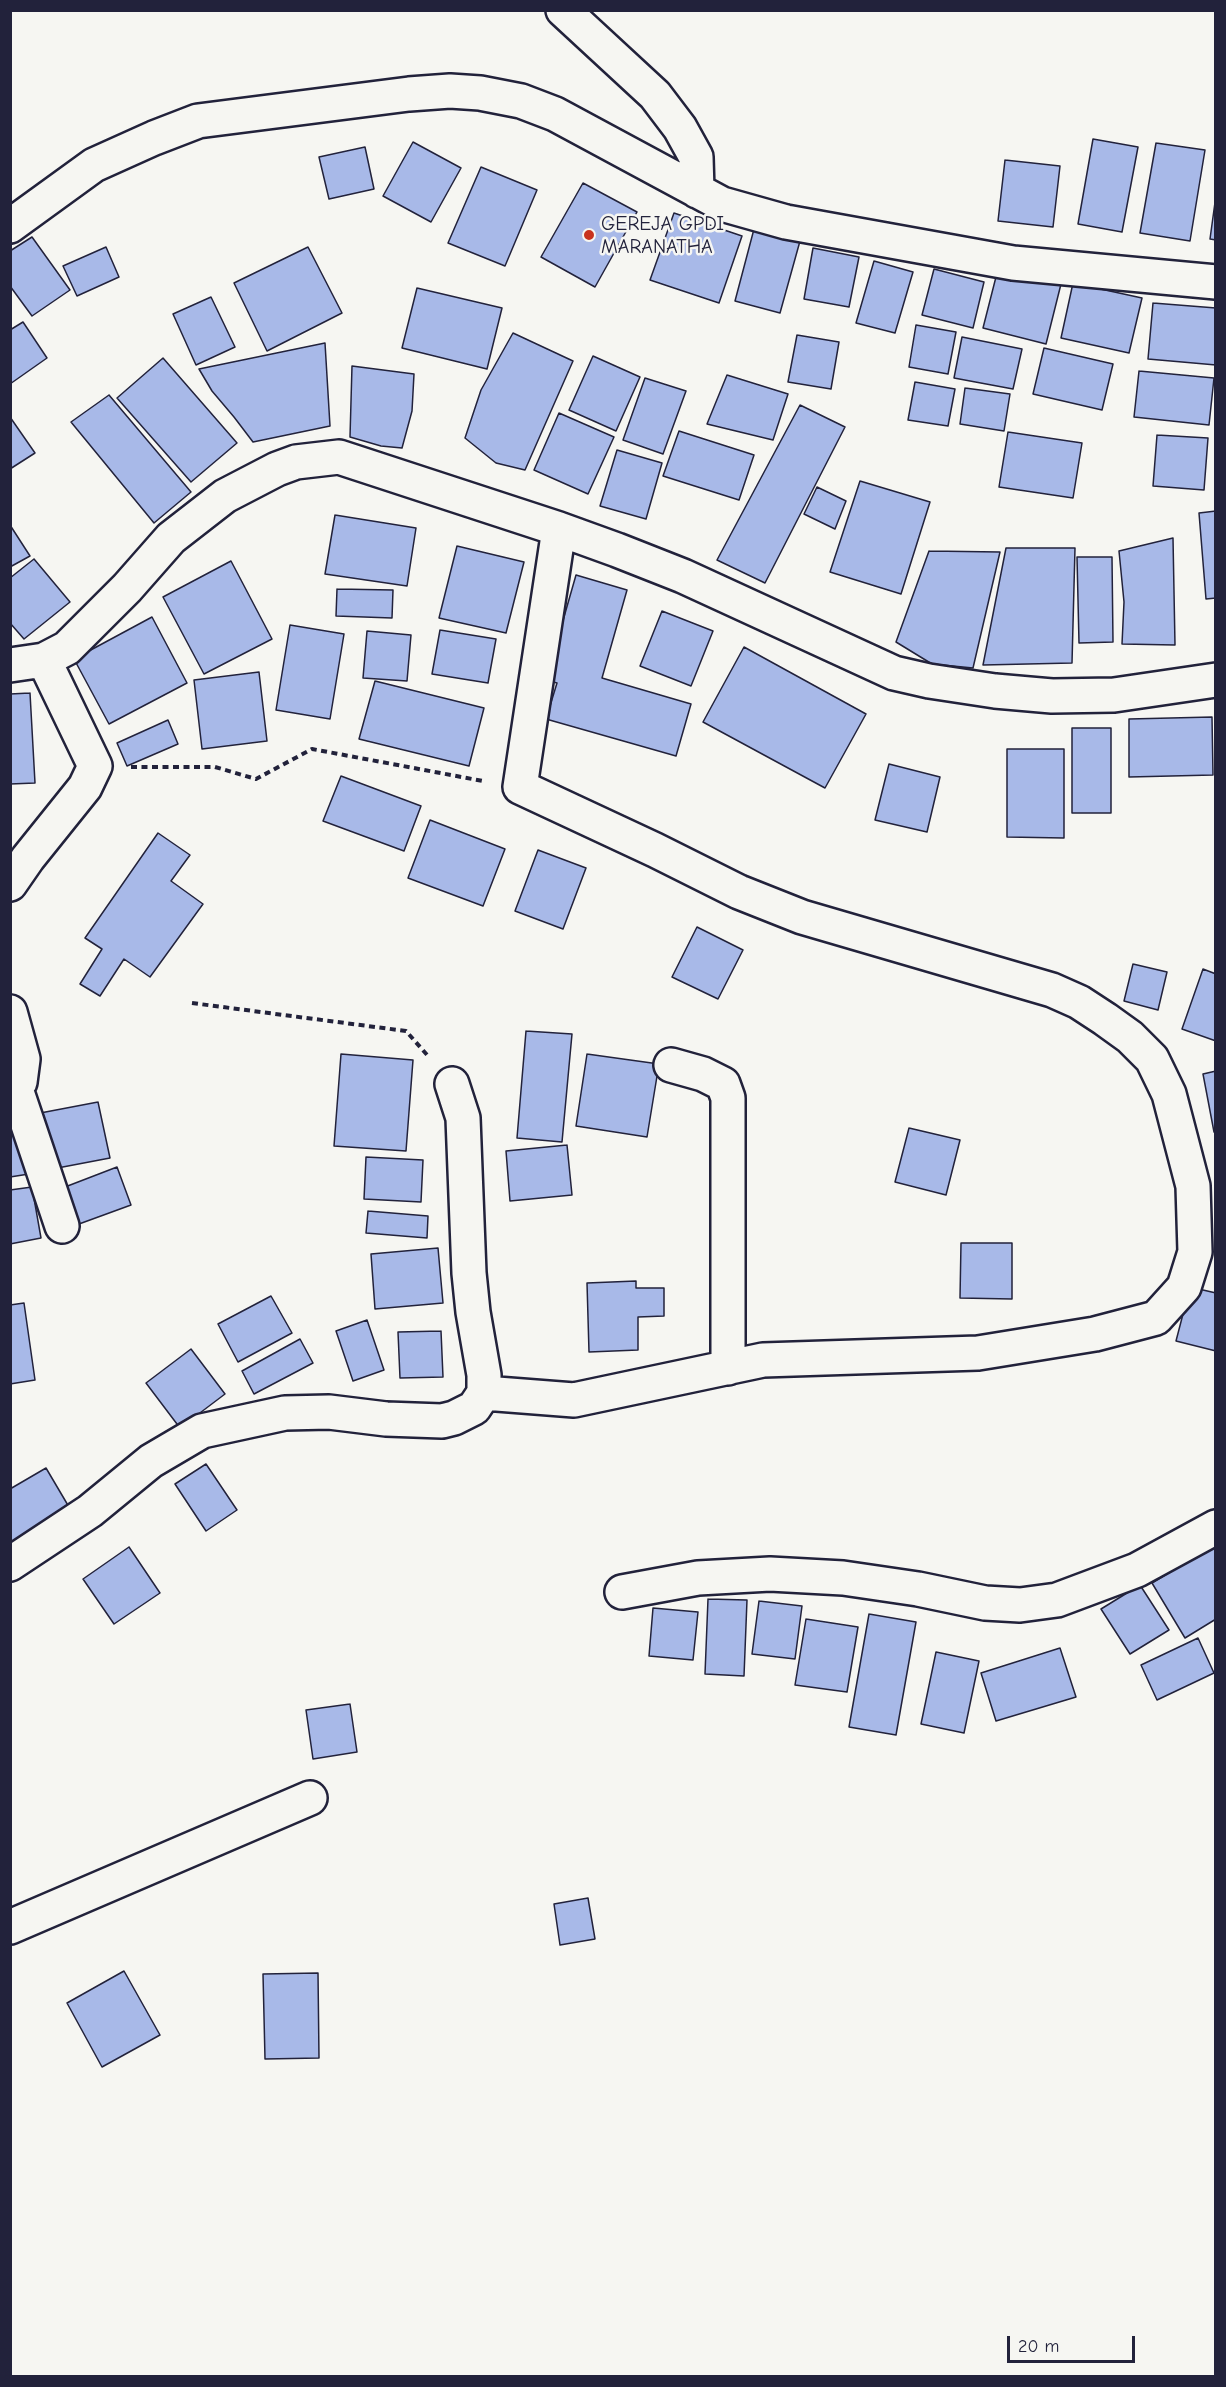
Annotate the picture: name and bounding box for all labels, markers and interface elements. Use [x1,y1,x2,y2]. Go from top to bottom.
place label: GEREJA GPDI MARANATHA [601,212,724,259]
marker: GEREJA GPDI MARANATHA [582,228,596,242]
scale bar [1010,2324,1138,2362]
text: 20 m [1018,2336,1059,2357]

